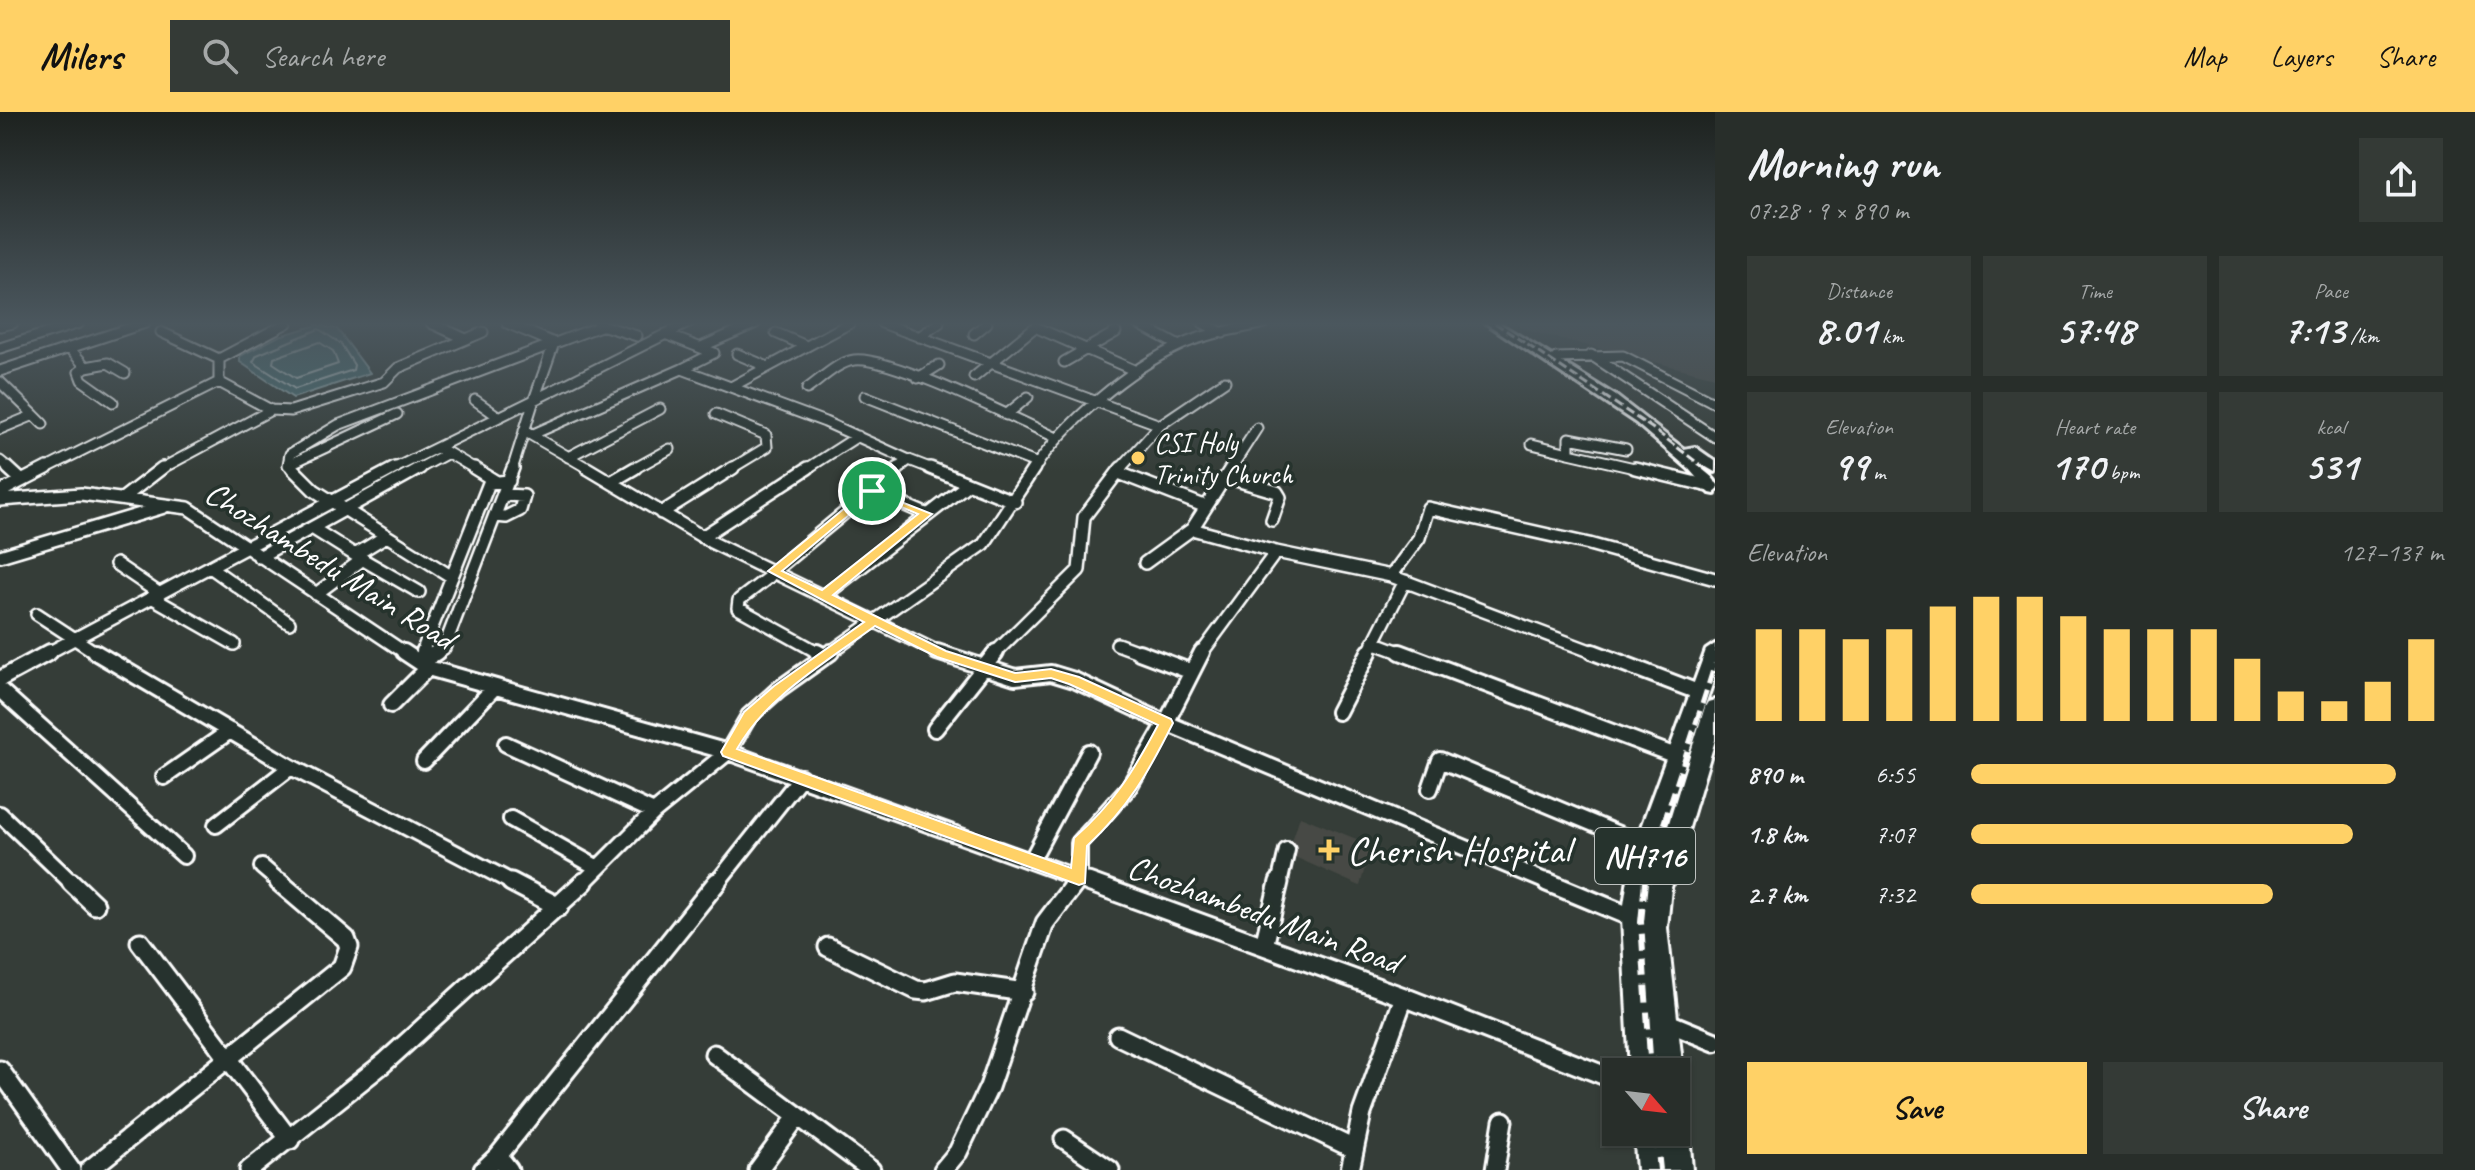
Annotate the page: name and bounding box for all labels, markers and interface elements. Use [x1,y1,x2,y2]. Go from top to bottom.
search box [170,20,730,92]
text: Milers [40,33,122,80]
icon: search [198,34,242,78]
text: Search here [262,37,384,75]
text: Map [2184,39,2227,74]
text: Layers [2271,39,2332,74]
text: Share [2376,39,2435,74]
text: Morning run [1747,136,1939,191]
button: share [2359,138,2443,222]
text: 07:28 · 9 × 890 m [1747,194,1908,227]
text: Distance [1826,277,1892,305]
text: Time [2078,277,2112,305]
text: Pace [2314,277,2348,305]
text: 8.01 [1815,305,1877,355]
text: 57:48 [2055,305,2135,355]
text: 7:13 [2283,305,2345,355]
text: km [1877,322,1903,350]
text: /km [2345,322,2379,350]
text: Elevation [1825,413,1893,441]
text: Heart rate [2055,413,2135,441]
text: kcal [2316,413,2346,441]
place label: CSI Holy Trinity Church [1154,425,1294,492]
text: 99 [1833,441,1868,491]
text: 170 [2050,441,2104,491]
text: 531 [2304,441,2358,491]
marker: CSI Holy Trinity Church [1129,449,1147,467]
pin [838,457,906,525]
text: m [1868,458,1885,486]
text: bpm [2104,458,2140,486]
icon: arrive [850,469,894,513]
street label: Chozhambedu Main Road [197,471,468,662]
text: Elevation [1747,536,1827,569]
text: 127–137 m [2340,536,2443,569]
text: 890 m [1747,758,1803,791]
text: 6:55 [1875,758,1915,791]
text: 1.8 km [1747,818,1807,851]
text: 7:07 [1875,818,1915,851]
place label: Cherish Hospital [1347,825,1576,875]
road number: NH716 [1595,828,1695,884]
marker: Cherish Hospital [1318,839,1340,861]
street label: Chozhambedu Main Road [1122,845,1411,985]
text: 2.7 km [1747,878,1807,911]
text: 7:32 [1875,878,1915,911]
north arrow [1602,1058,1690,1146]
map controls [1602,1058,1690,1146]
button: Save [1747,1062,2087,1154]
button: Share [2103,1062,2443,1154]

